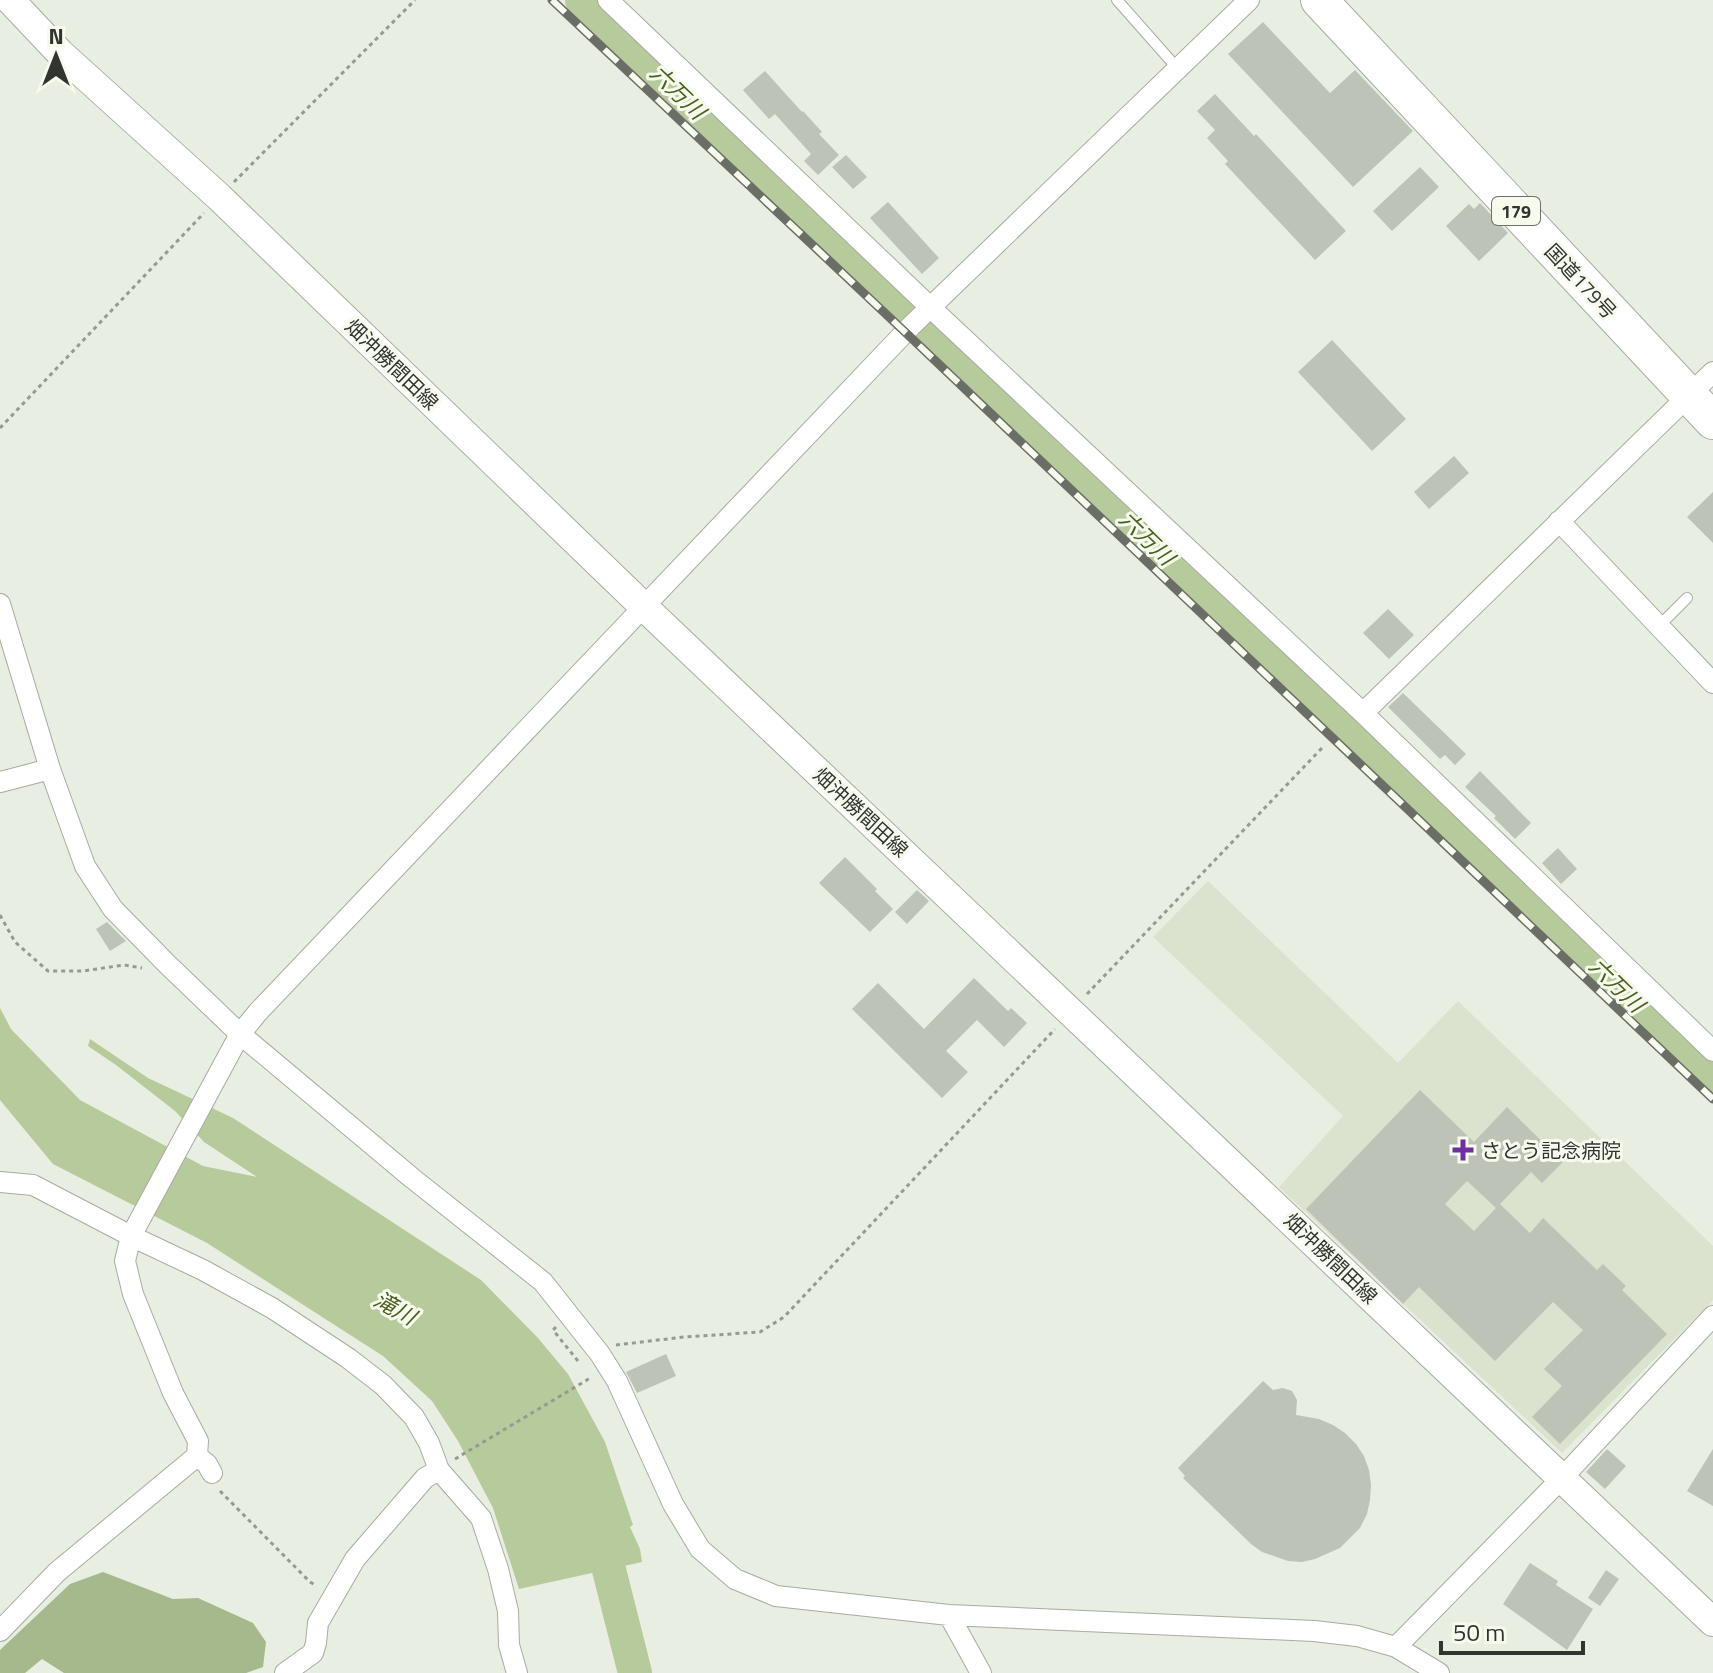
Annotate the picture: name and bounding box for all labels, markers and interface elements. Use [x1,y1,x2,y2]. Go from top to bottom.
north arrow [16,16,96,96]
text: N [48,19,64,53]
water label: 六万川 [642,57,715,129]
road number: 179 [1492,197,1540,225]
street label: 国道179号 [1538,236,1624,326]
street label: 畑沖勝間田線 [338,311,446,417]
water label: 六万川 [1111,503,1184,575]
street label: 畑沖勝間田線 [807,760,915,864]
water label: 六万川 [1581,950,1654,1022]
place label: さとう記念病院 [1481,1135,1621,1166]
marker: さとう記念病院 [1452,1139,1474,1161]
street label: 畑沖勝間田線 [1277,1205,1385,1311]
water label: 滝川 [368,1282,424,1335]
scale bar [1441,1605,1583,1655]
text: 50 m [1453,1614,1505,1650]

